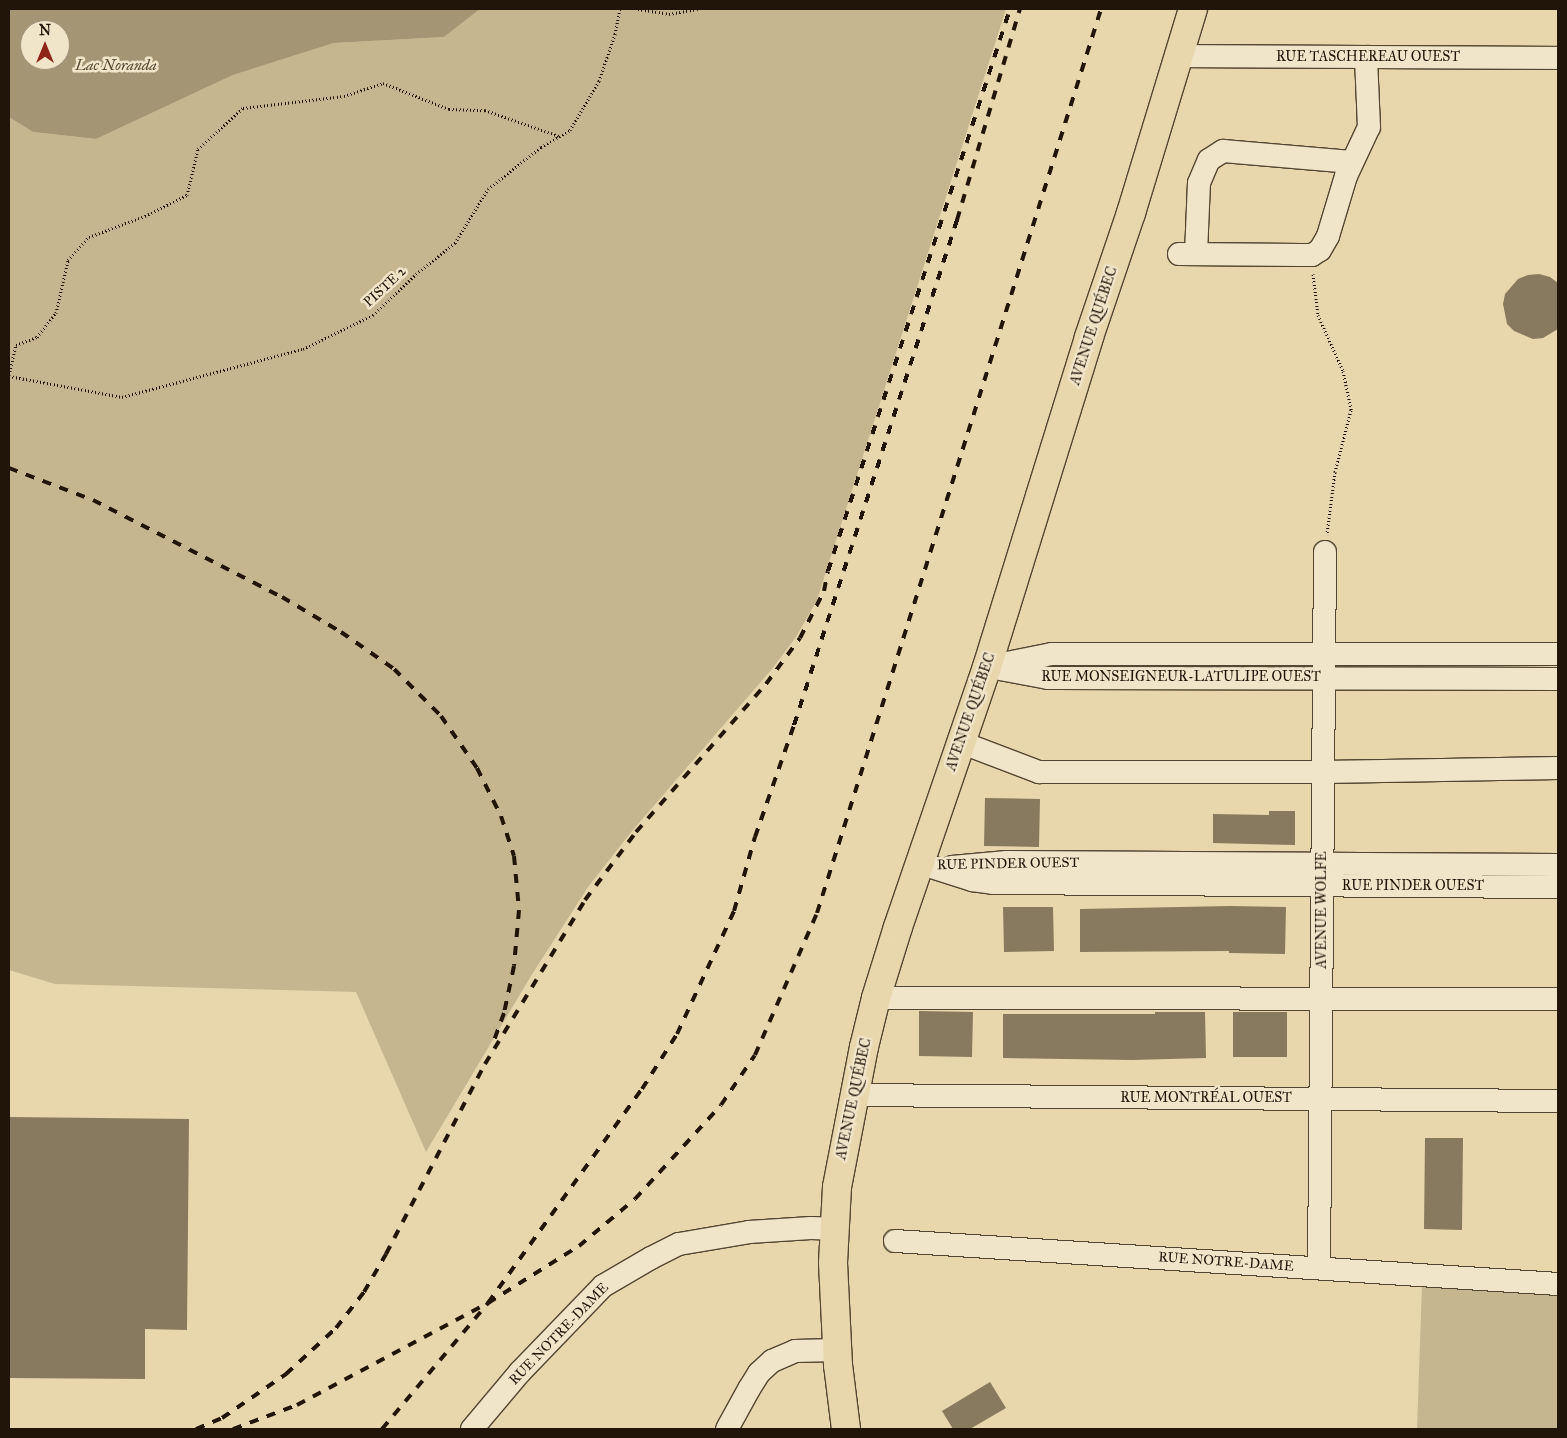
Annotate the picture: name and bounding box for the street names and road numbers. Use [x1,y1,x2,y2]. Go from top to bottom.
street label: RUE TASCHEREAU OUEST [1276,49,1460,65]
street label: PISTE 2 [360,263,410,311]
street label: AVENUE QUÉBEC [1067,265,1121,387]
street label: AVENUE QUÉBEC [943,651,999,773]
street label: RUE MONSEIGNEUR-LATULIPE OUEST [1041,669,1321,685]
street label: AVENUE WOLFE [1314,851,1330,969]
street label: RUE PINDER OUEST [937,854,1079,874]
street label: RUE PINDER OUEST [1342,878,1484,894]
street label: AVENUE QUÉBEC [833,1037,875,1161]
street label: RUE MONTRÉAL OUEST [1120,1090,1292,1106]
street label: RUE NOTRE-DAME [1158,1249,1294,1275]
street label: RUE NOTRE-DAME [506,1279,612,1389]

